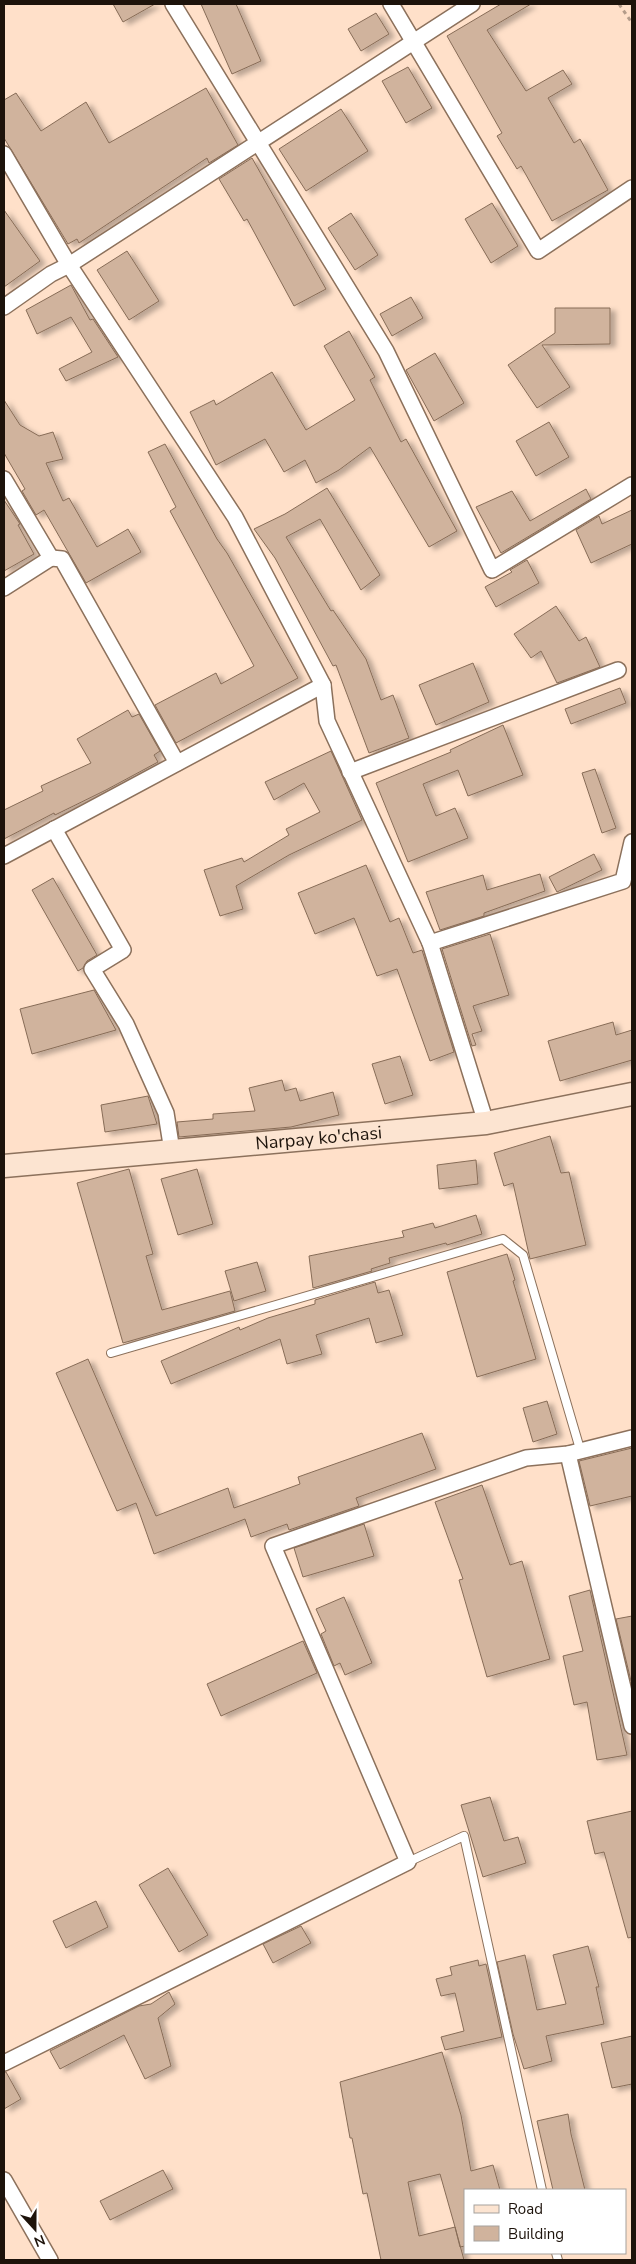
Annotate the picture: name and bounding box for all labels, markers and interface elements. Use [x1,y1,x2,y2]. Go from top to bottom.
street label: Narpay ko'chasi [254,1120,383,1156]
legend [464,2189,626,2254]
text: Road [508,2199,543,2219]
north arrow [10,2204,60,2254]
text: Building [508,2224,564,2244]
text: N [31,2230,48,2251]

